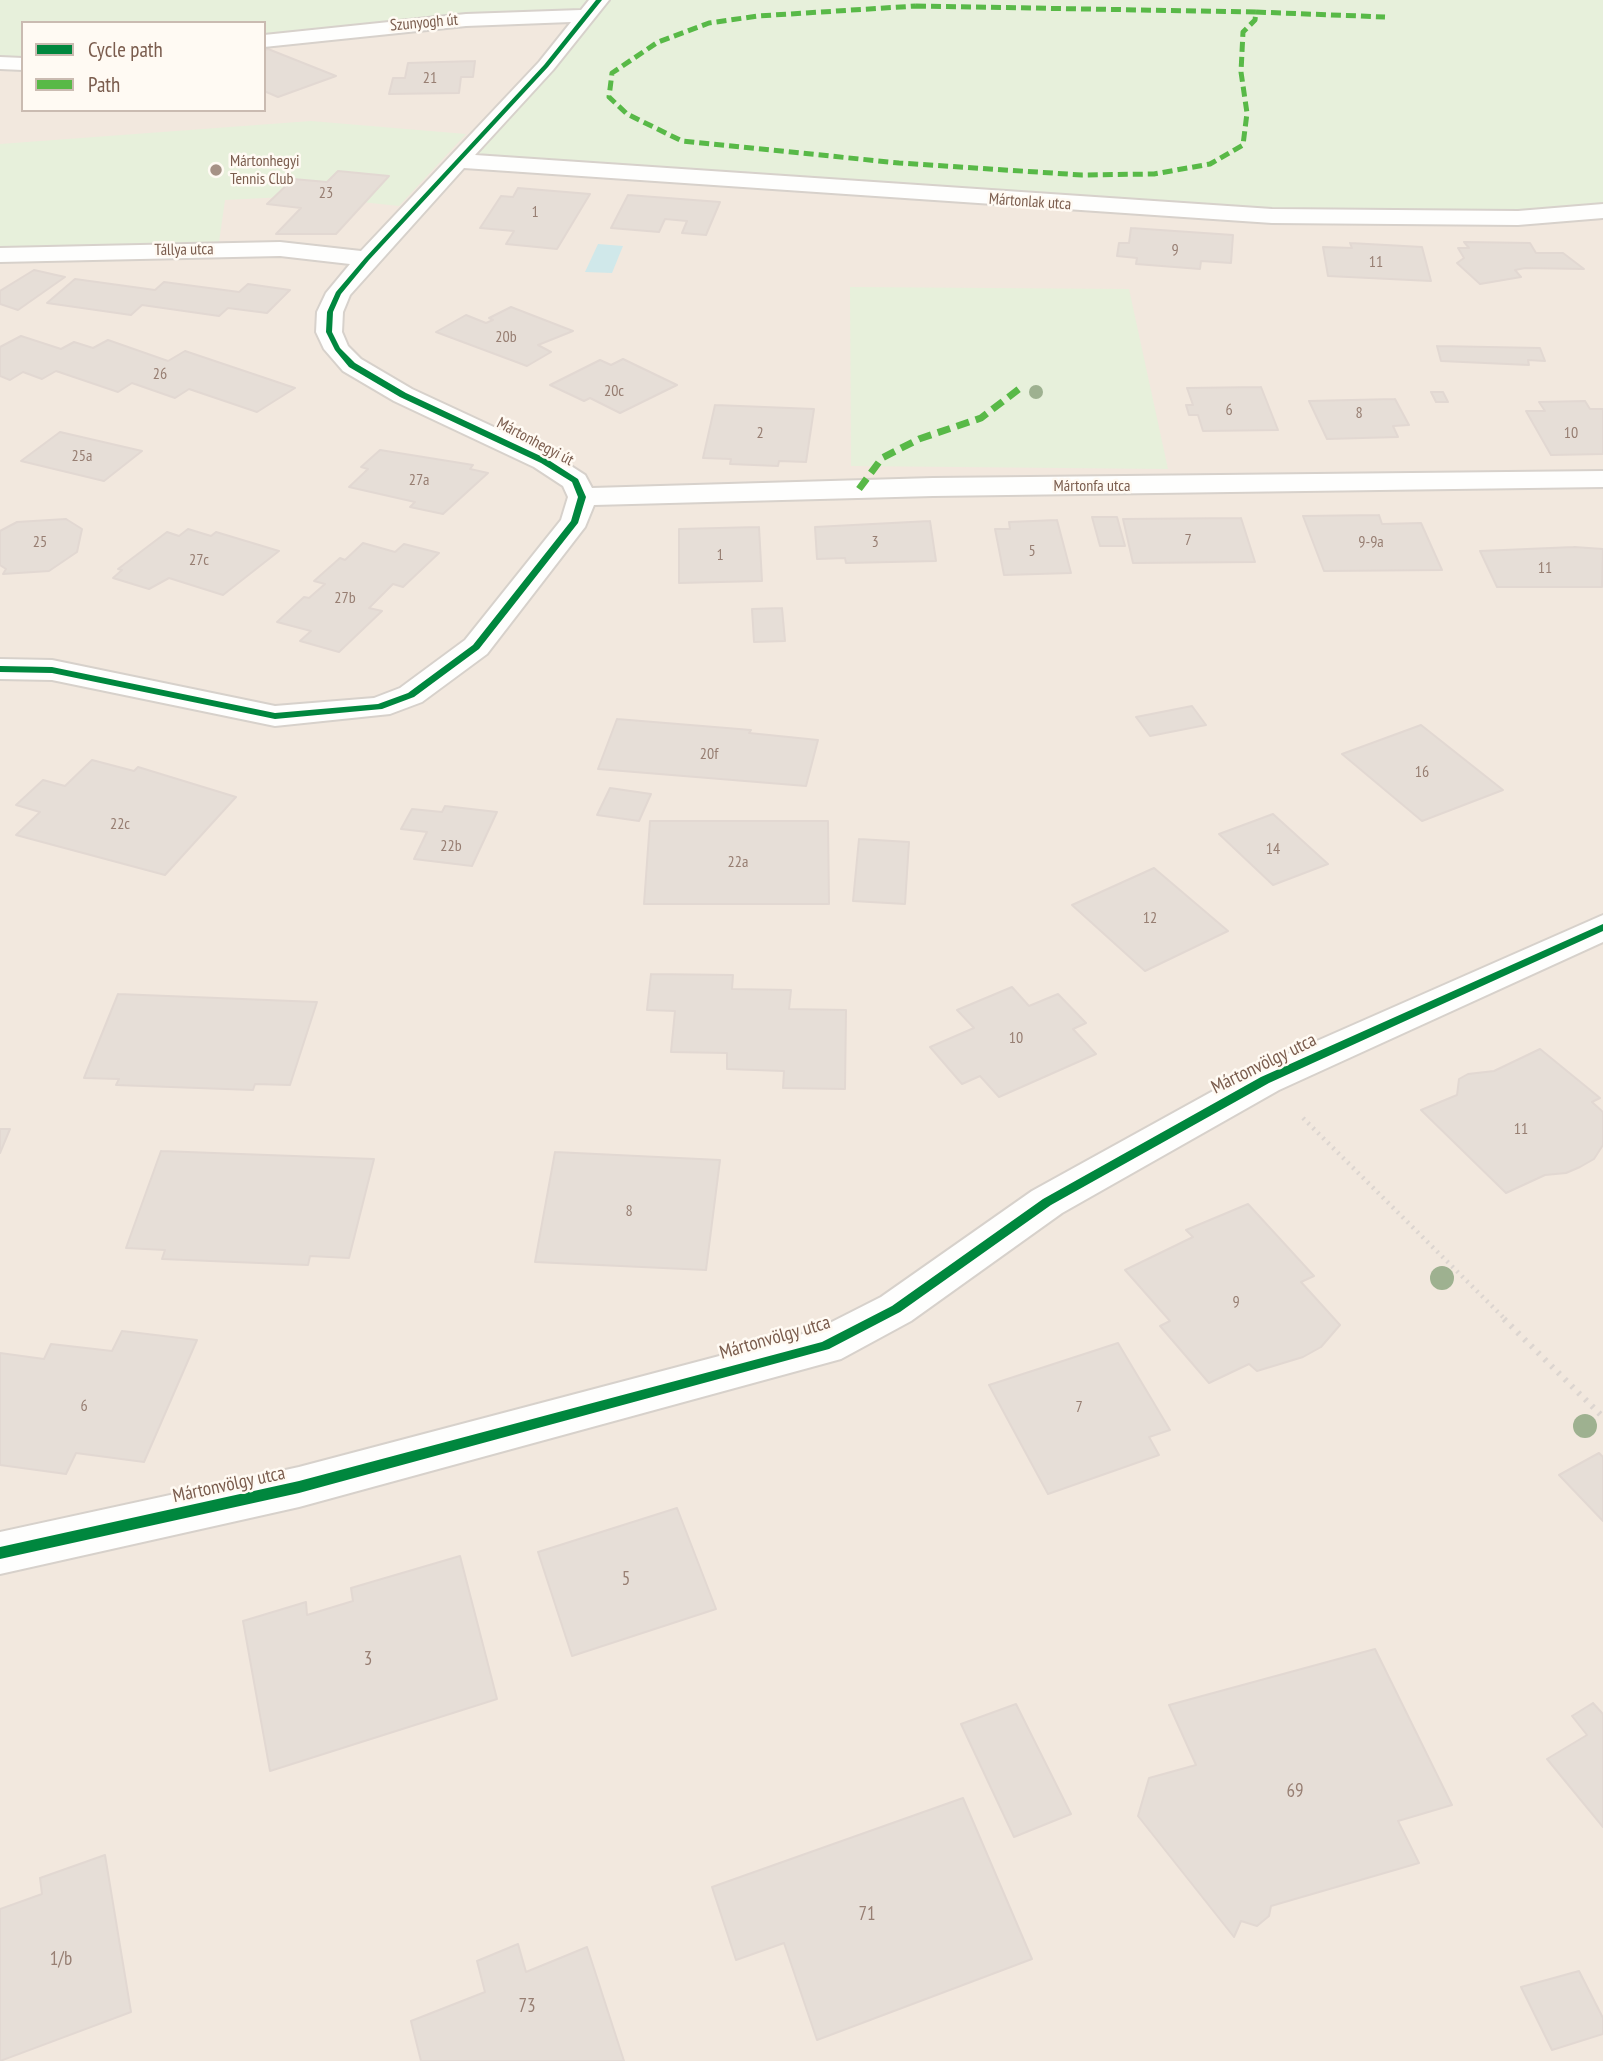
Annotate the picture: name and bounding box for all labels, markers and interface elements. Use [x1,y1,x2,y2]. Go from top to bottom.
street label: Szunyogh út [389,10,459,36]
legend [21,21,266,112]
text: Cycle path [88,36,163,63]
house number: 21 [423,68,437,88]
text: Path [88,71,120,98]
place label: Mártonhegyi Tennis Club [230,151,299,189]
marker: Mártonhegyi Tennis Club [208,162,224,178]
house number: 23 [319,183,333,203]
street label: Mártonlak utca [988,190,1072,214]
house number: 1 [531,202,539,222]
street label: Tállya utca [154,240,214,260]
house number: 9 [1171,240,1179,260]
house number: 11 [1369,252,1383,272]
house number: 20b [495,327,517,347]
house number: 26 [153,364,167,384]
house number: 20c [604,381,624,401]
house number: 6 [1225,400,1233,420]
house number: 8 [1355,403,1363,423]
street label: Mártonhegyi út [493,414,577,470]
house number: 2 [756,423,764,443]
house number: 10 [1564,423,1578,443]
house number: 25a [72,446,92,466]
house number: 27a [409,470,429,490]
street label: Mártonfa utca [1054,476,1130,496]
house number: 7 [1184,530,1192,550]
house number: 25 [33,532,47,552]
house number: 3 [871,532,879,552]
house number: 9-9a [1358,532,1384,552]
house number: 5 [1028,541,1036,561]
house number: 1 [716,545,724,565]
house number: 27c [189,550,209,570]
house number: 11 [1538,558,1552,578]
house number: 27b [334,588,356,608]
house number: 20f [700,744,718,764]
house number: 16 [1415,762,1429,782]
house number: 22c [110,814,130,834]
house number: 22b [440,836,462,856]
house number: 14 [1266,839,1280,859]
house number: 22a [728,852,748,872]
house number: 12 [1143,908,1157,928]
house number: 10 [1009,1028,1023,1048]
street label: Mártonvölgy utca [1208,1029,1320,1099]
house number: 11 [1514,1119,1528,1139]
house number: 8 [625,1201,633,1221]
house number: 9 [1232,1292,1240,1312]
street label: Mártonvölgy utca [717,1311,833,1365]
house number: 6 [80,1396,88,1416]
house number: 7 [1075,1397,1083,1417]
street label: Mártonvölgy utca [171,1462,287,1508]
house number: 5 [622,1569,630,1591]
house number: 3 [364,1649,372,1671]
house number: 69 [1286,1781,1304,1803]
house number: 71 [858,1904,876,1926]
house number: 1/b [50,1949,72,1971]
house number: 73 [518,1996,536,2018]

